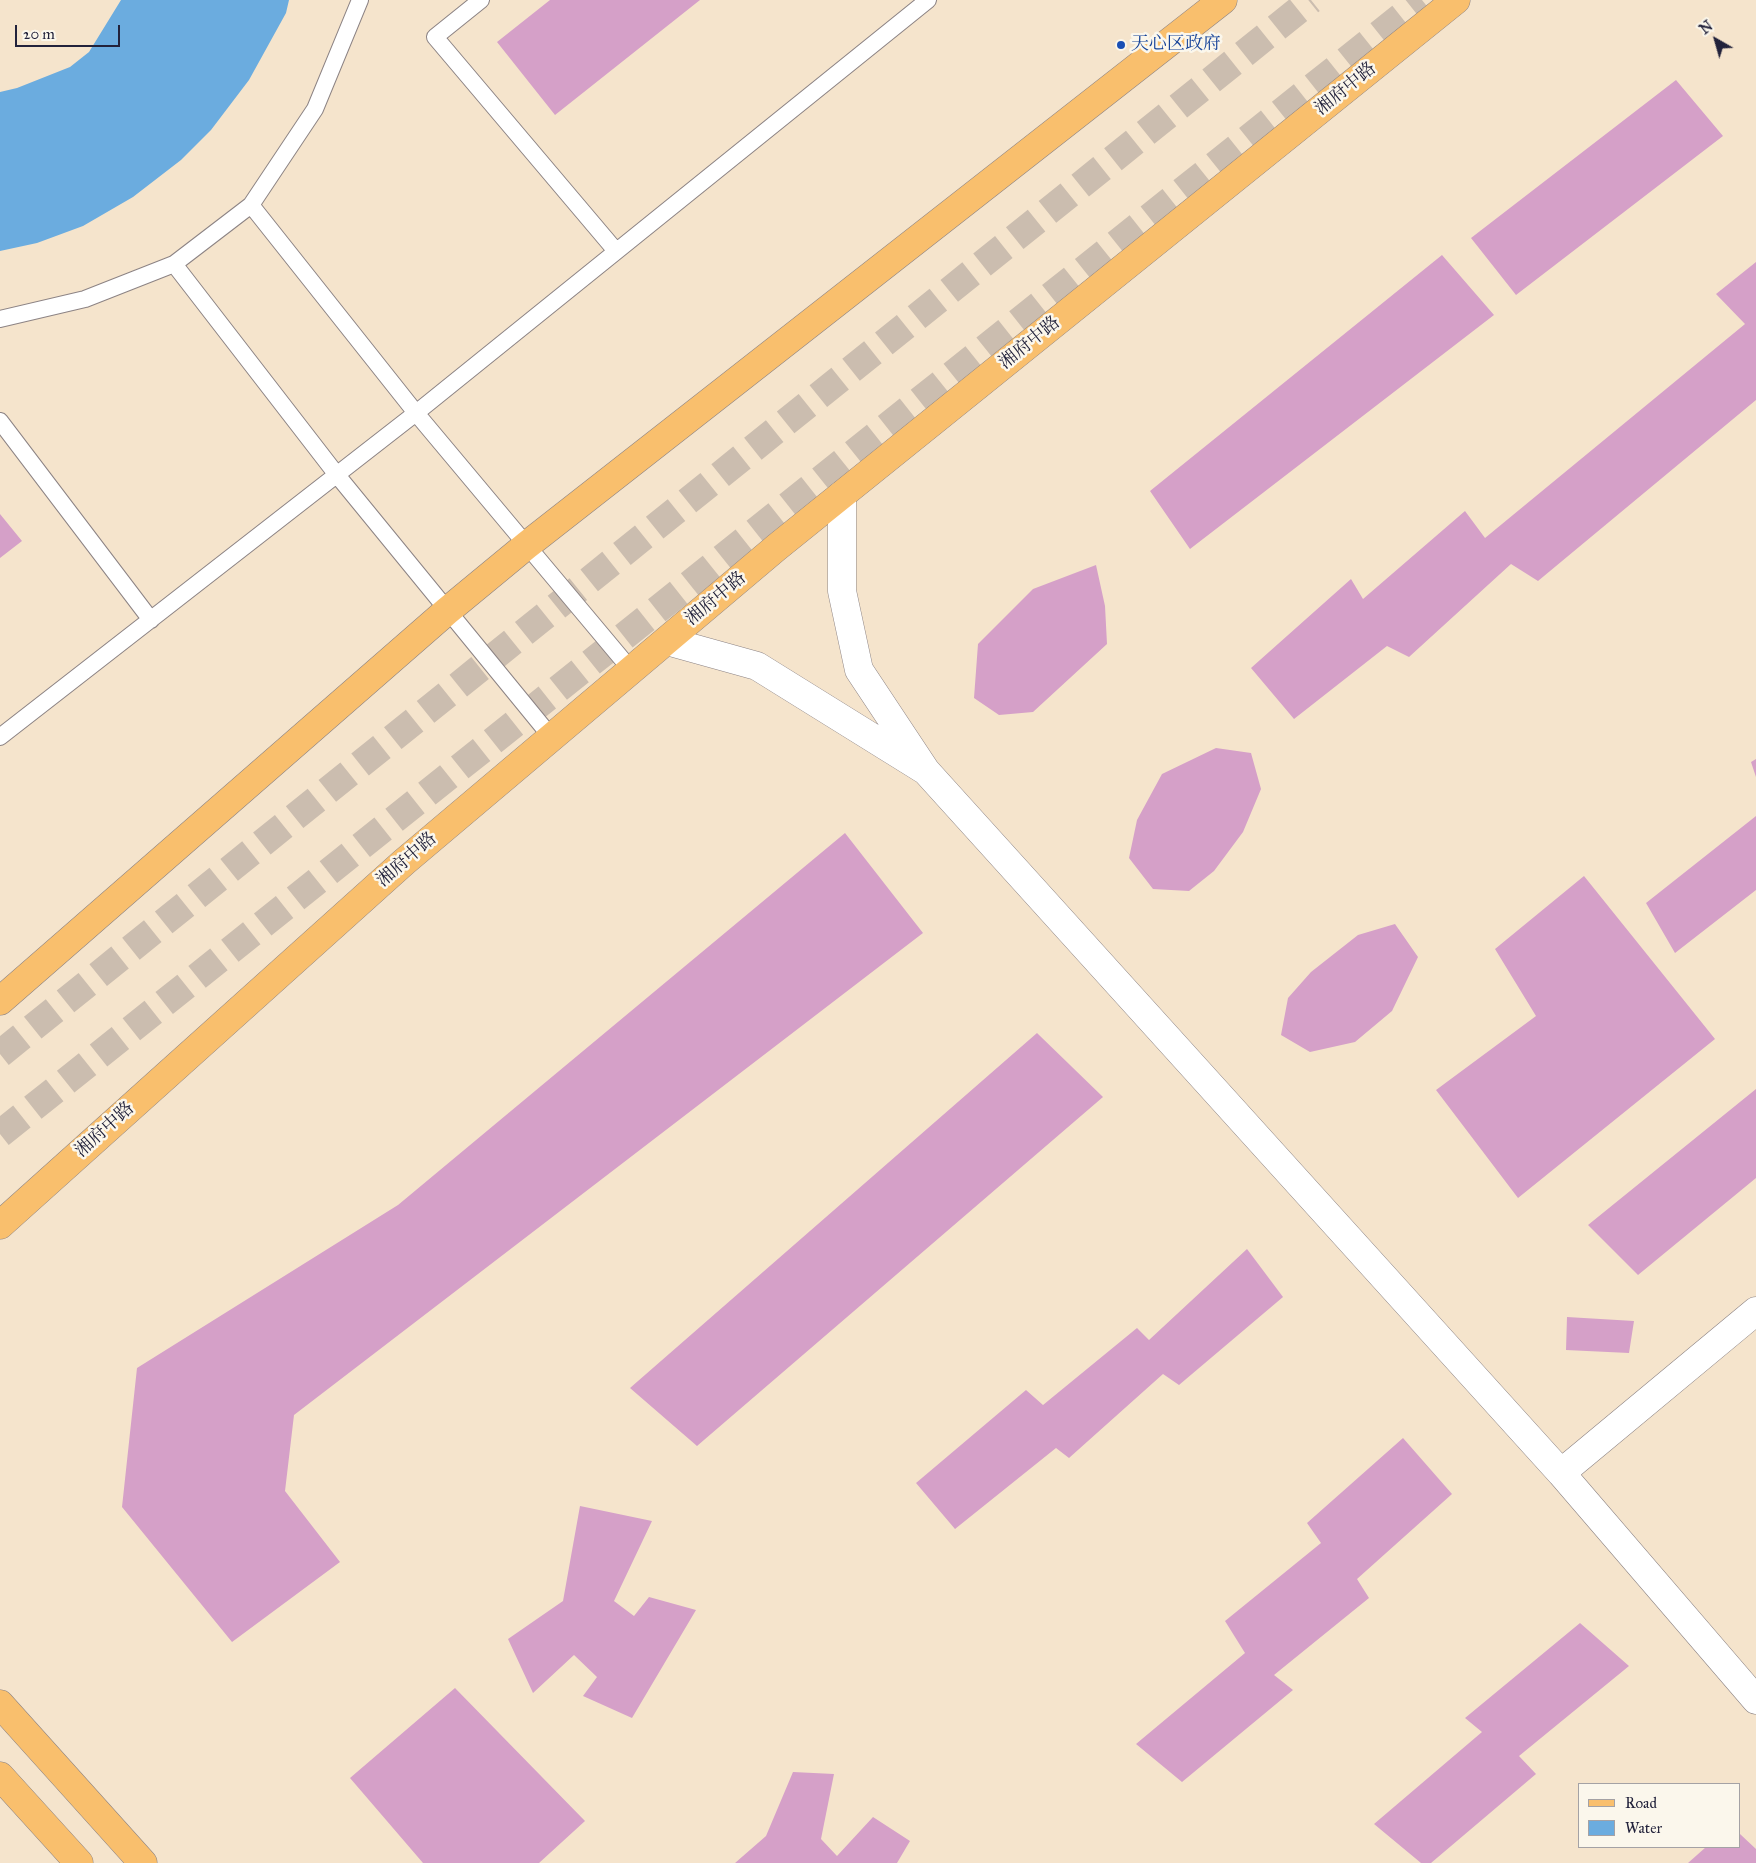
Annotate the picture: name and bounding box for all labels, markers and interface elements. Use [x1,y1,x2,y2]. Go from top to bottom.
scale bar [18,15,122,47]
north arrow [1691,15,1741,65]
text: N [1697,17,1716,38]
text: 20 m [23,25,55,43]
place label: 天心区政府 [1131,34,1221,56]
marker: 天心区政府 [1115,39,1127,51]
street label: 湘府中路 [1311,58,1381,120]
street label: 湘府中路 [995,312,1065,374]
street label: 湘府中路 [681,568,751,630]
street label: 湘府中路 [373,828,441,892]
street label: 湘府中路 [71,1098,139,1162]
legend [1578,1783,1741,1848]
text: Road [1625,1794,1657,1812]
text: Water [1625,1819,1662,1837]

